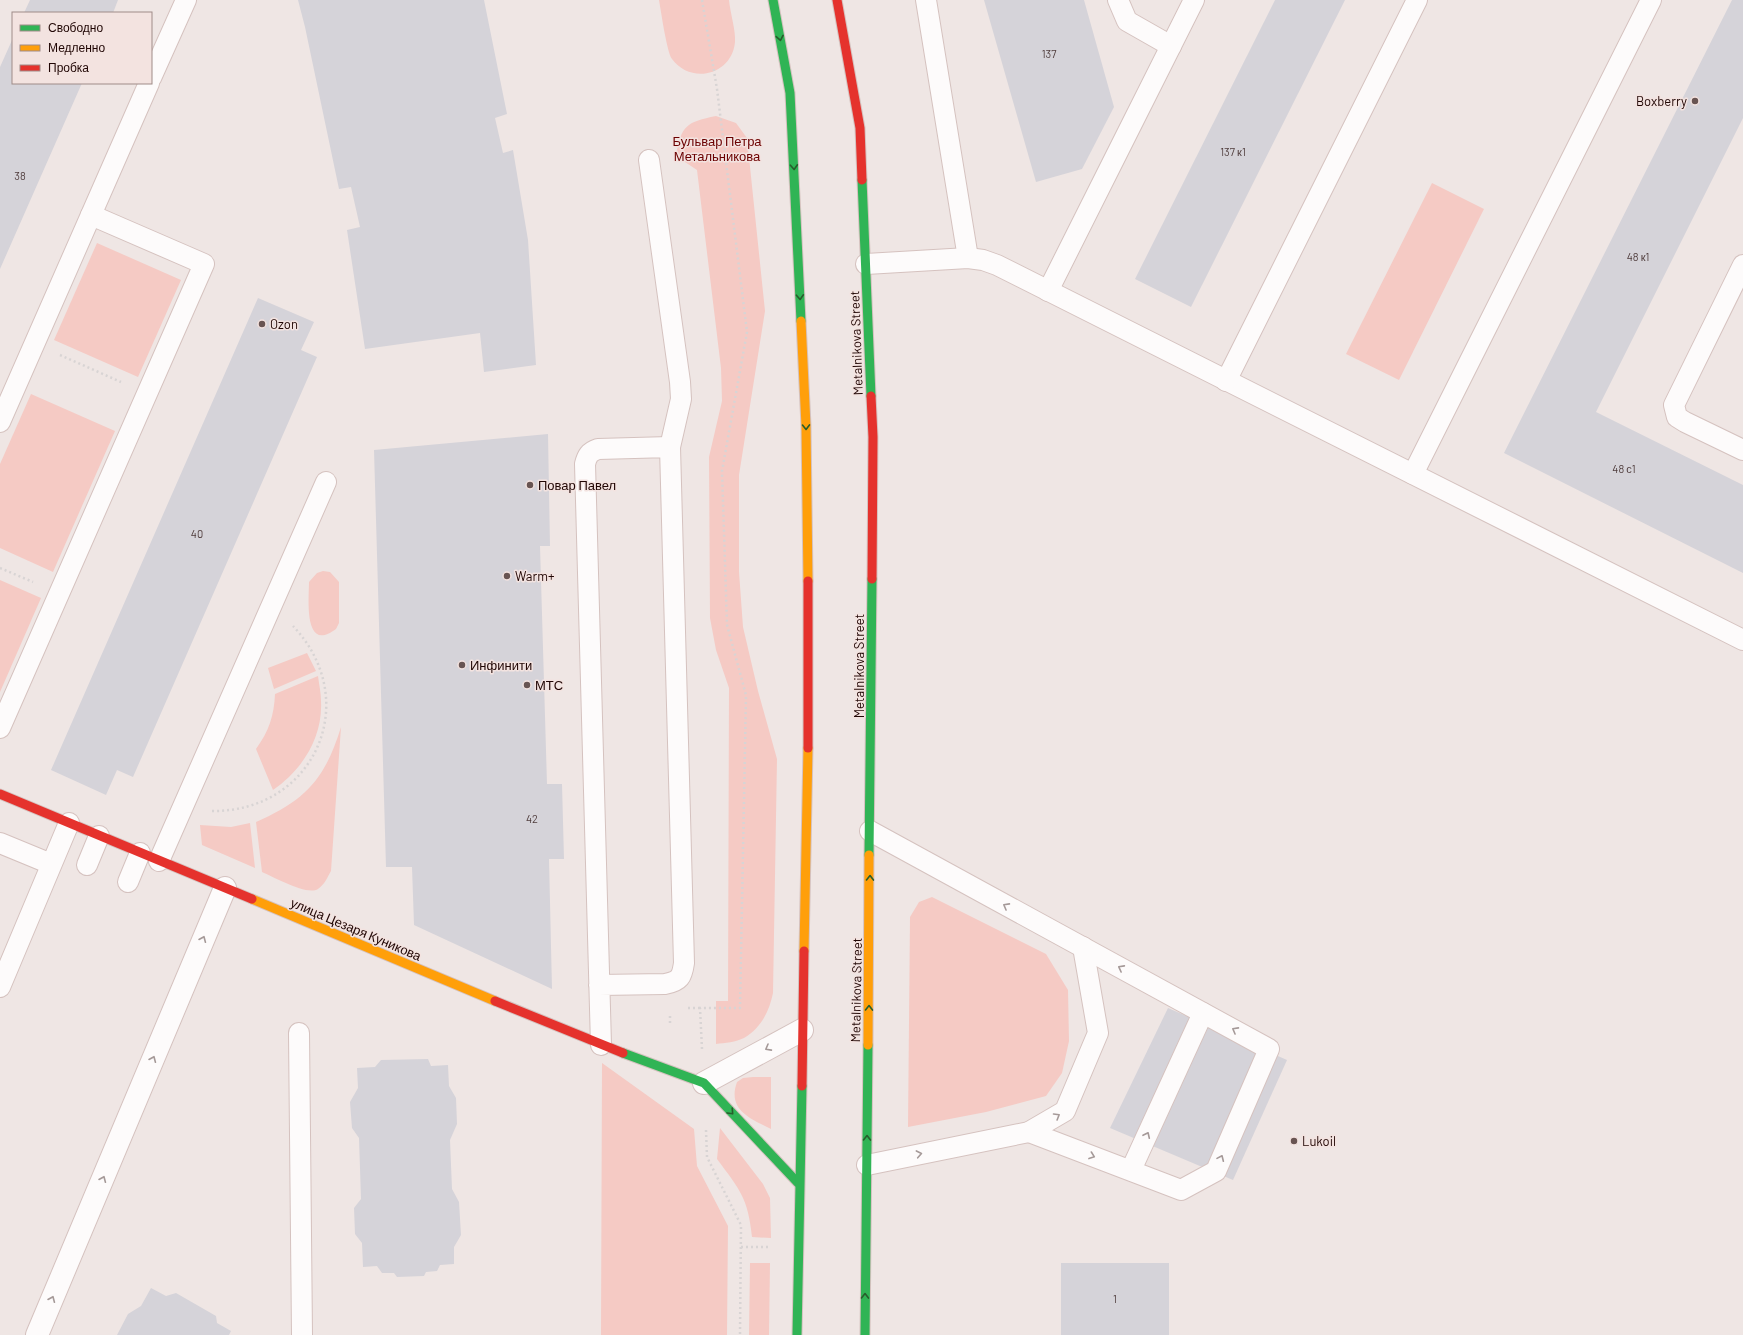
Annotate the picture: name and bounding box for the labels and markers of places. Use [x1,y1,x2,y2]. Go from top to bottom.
place label: Boxberry [1636,93,1687,109]
marker: Boxberry [1690,96,1700,106]
place label: Ozon [270,316,298,332]
marker: Ozon [257,319,267,329]
place label: Повар Павел [538,477,616,493]
marker: Повар Павел [525,480,535,490]
place label: Warm+ [515,568,554,584]
marker: Warm+ [502,571,512,581]
place label: Инфинити [470,657,532,673]
marker: Инфинити [457,660,467,670]
place label: МТС [535,677,563,693]
marker: МТС [522,680,532,690]
place label: Lukoil [1302,1133,1336,1149]
marker: Lukoil [1289,1136,1299,1146]

